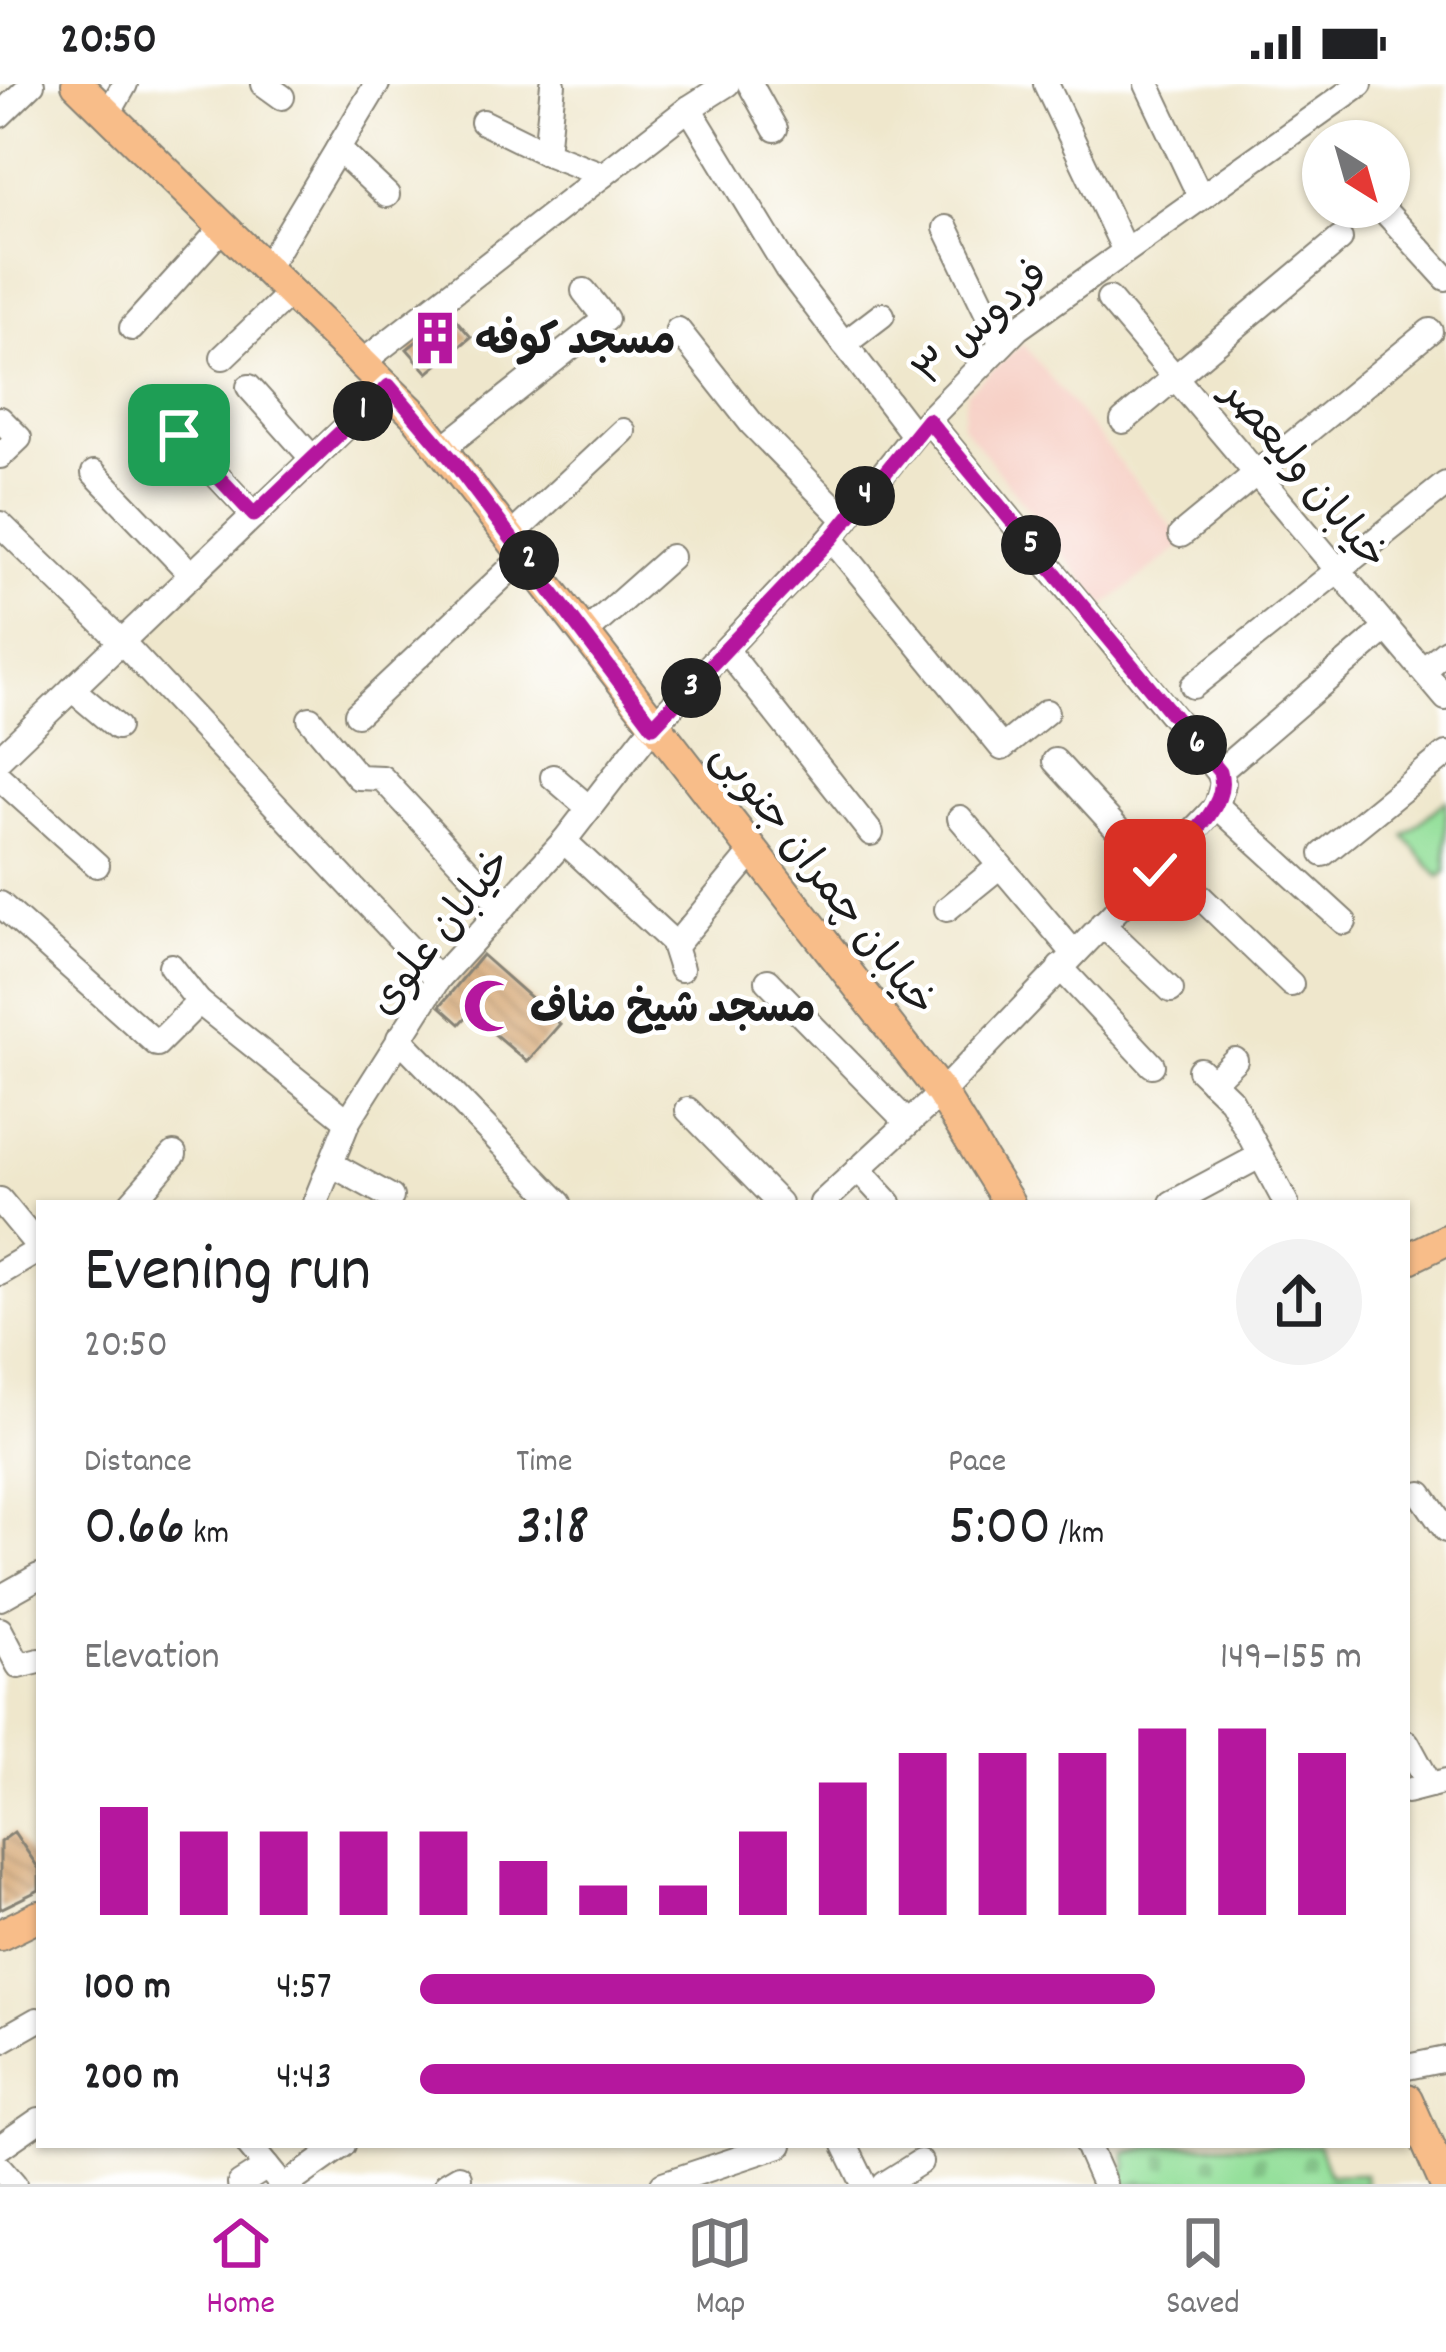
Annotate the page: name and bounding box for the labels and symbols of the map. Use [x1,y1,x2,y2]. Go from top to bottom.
north arrow [1302,120,1410,228]
street label: فردوس ۳ [903,249,1065,404]
building icon: مسجد کوفه [406,309,464,367]
place label: مسجد کوفه [475,315,676,375]
street label: خیابان ولیعصر [1202,367,1399,586]
pin: 1 [333,381,393,441]
pin [128,384,230,486]
pin: 4 [835,466,895,526]
pin: 5 [1001,515,1061,575]
pin: 2 [499,530,559,590]
pin: 3 [661,658,721,718]
pin: 6 [1167,715,1227,775]
street label: خیابان چمران جنوبی [694,731,947,1032]
pin [1104,819,1206,921]
street label: خیابان علوی [357,838,530,1031]
mosque icon: مسجد شیخ مناف [461,977,519,1035]
place label: مسجد شیخ مناف [530,983,816,1043]

